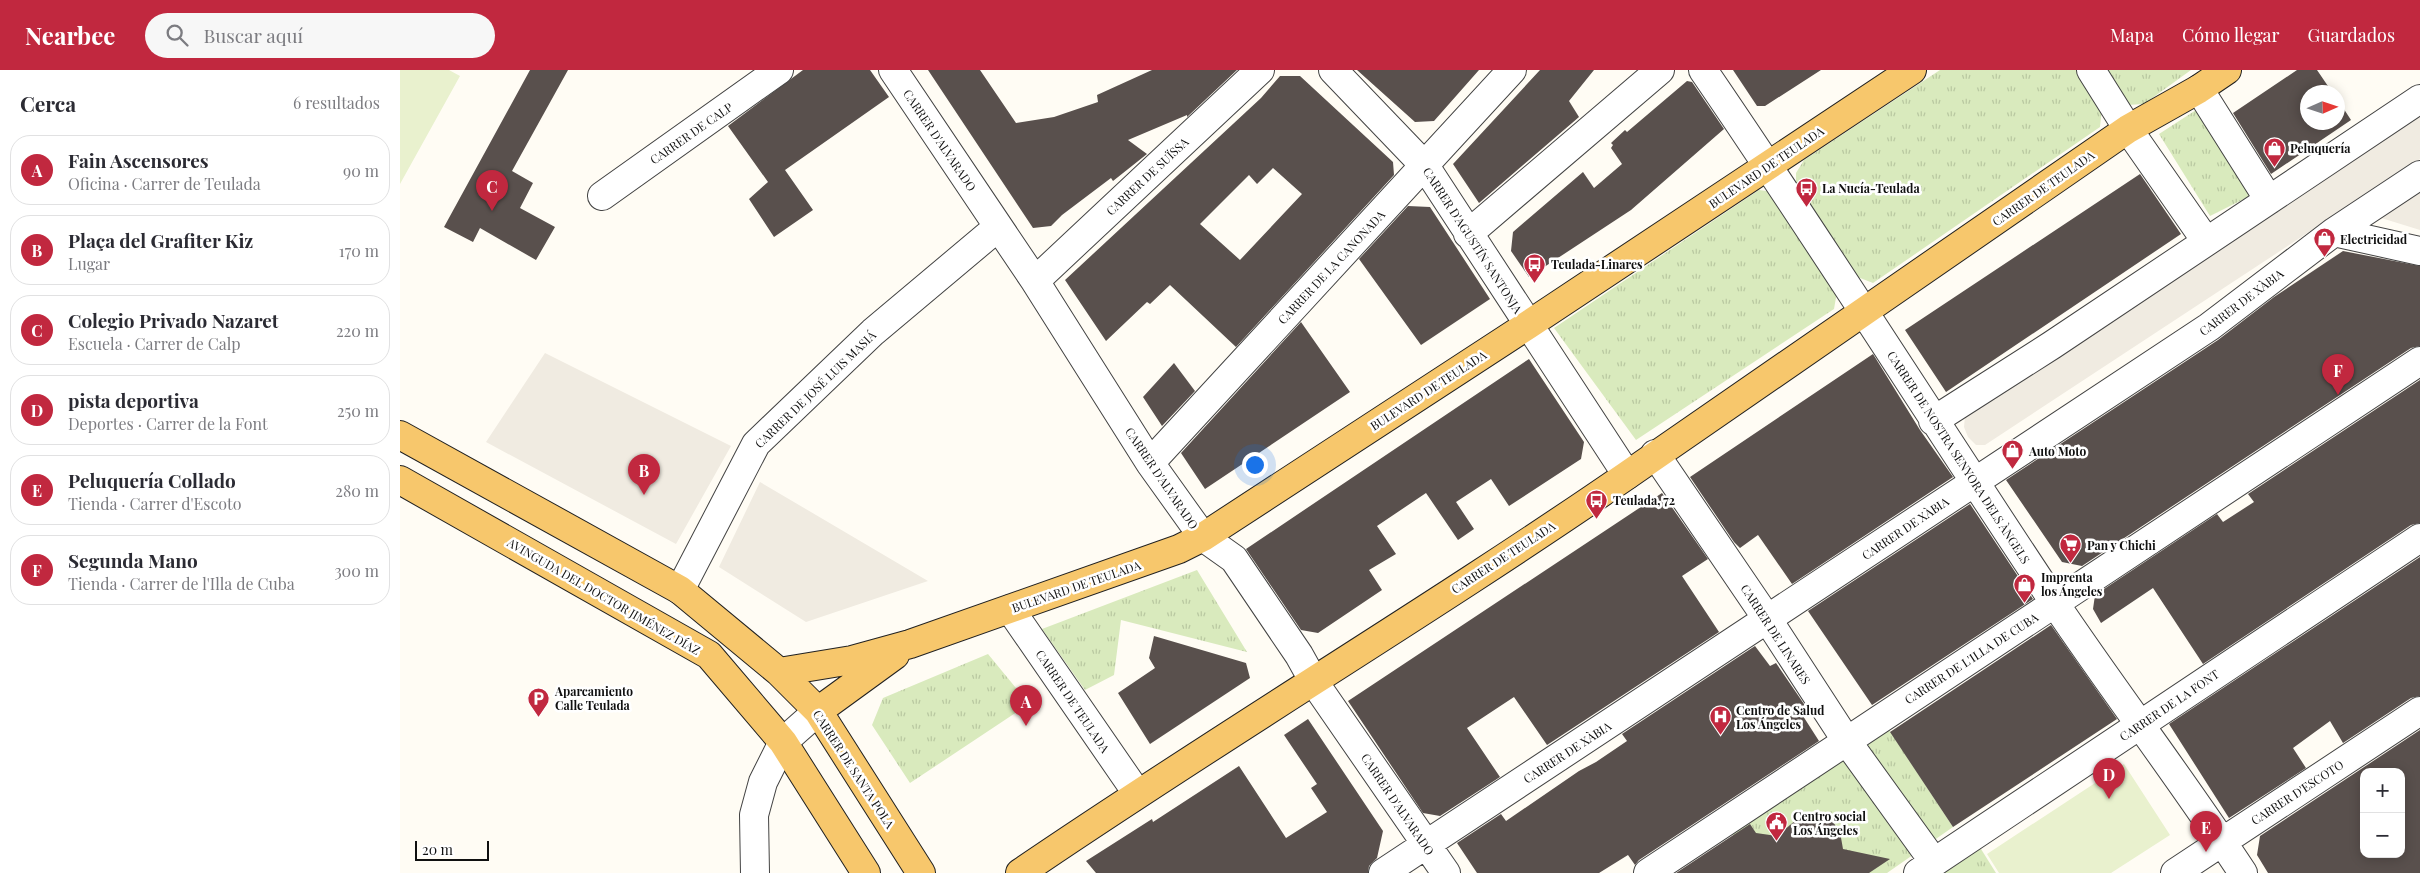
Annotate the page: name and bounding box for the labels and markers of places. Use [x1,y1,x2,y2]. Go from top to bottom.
shop icon: Peluquería [2262,136,2286,167]
place label: Peluquería [2290,140,2351,156]
pin: C [476,170,508,211]
bus stop icon: La Nucía-Teulada [1794,176,1818,207]
place label: La Nucía-Teulada [1822,180,1920,196]
shop icon: Electricidad [2312,227,2336,258]
place label: Electricidad [2340,231,2407,247]
bus stop icon: Teulada-Linares [1523,252,1547,283]
place label: Teulada-Linares [1551,256,1643,272]
pin: F [2322,354,2354,395]
shop icon: Auto Moto [2001,439,2025,470]
place label: Auto Moto [2028,443,2087,459]
pin: B [628,454,660,495]
bus stop icon: Teulada, 72 [1585,488,1609,519]
place label: Teulada, 72 [1613,492,1675,508]
supermarket icon: Pan y Chichi [2059,533,2083,564]
place label: Pan y Chichi [2087,537,2156,553]
place label: Imprenta los Ángeles [2041,569,2103,599]
shop icon: Imprenta los Ángeles [2013,572,2037,603]
place label: Aparcamiento Calle Teulada [554,683,633,713]
pin: A [1010,685,1042,726]
parking icon: Aparcamiento Calle Teulada [527,686,551,717]
place label: Centro de Salud Los Ángeles [1736,702,1824,732]
hospital icon: Centro de Salud Los Ángeles [1708,705,1732,736]
pin: D [2093,758,2125,799]
place label: Centro social Los Ángeles [1793,808,1866,838]
public building icon: Centro social Los Ángeles [1765,811,1789,842]
pin: E [2190,811,2222,852]

